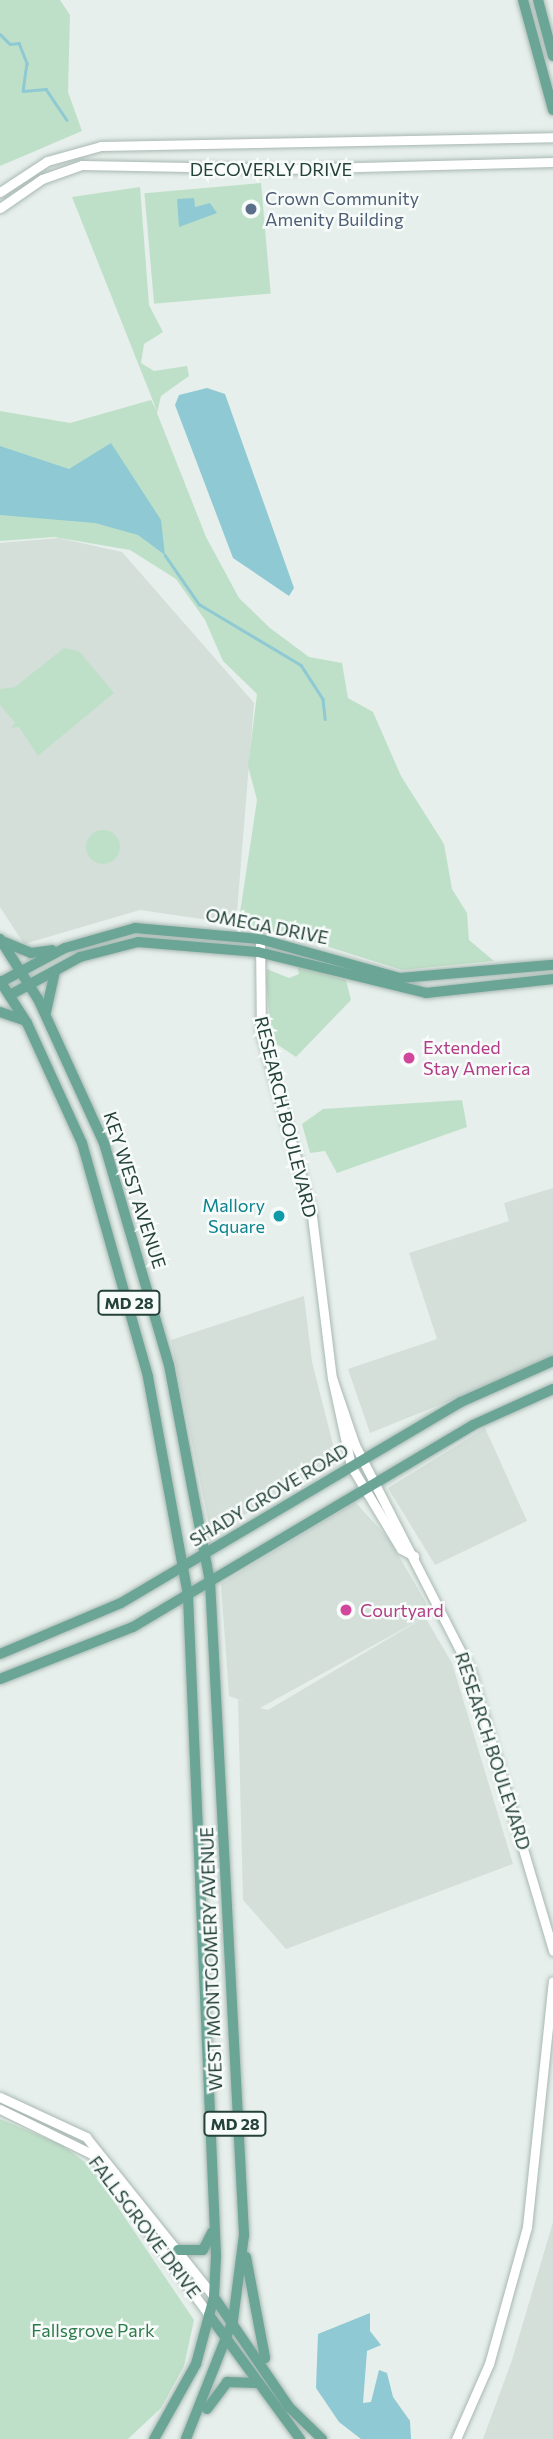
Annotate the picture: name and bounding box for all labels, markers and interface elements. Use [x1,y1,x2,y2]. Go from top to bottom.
street label: DECOVERLY DRIVE [190,158,352,180]
place label: Crown Community Amenity Building [265,188,419,230]
marker: Crown Community Amenity Building [243,201,259,217]
street label: OMEGA DRIVE [204,903,330,949]
street label: RESEARCH BOULEVARD [251,1014,321,1220]
place label: Extended Stay America [423,1037,530,1080]
marker: Extended Stay America [401,1050,417,1066]
street label: KEY WEST AVENUE [99,1109,171,1271]
place label: Mallory Square [202,1195,265,1238]
marker: Mallory Square [271,1208,287,1224]
road number: MD 28 [96,1290,162,1316]
street label: SHADY GROVE ROAD [186,1439,352,1551]
place label: Courtyard [360,1599,444,1621]
marker: Courtyard [338,1602,354,1618]
street label: RESEARCH BOULEVARD [451,1649,535,1853]
street label: WEST MONTGOMERY AVENUE [196,1827,226,2091]
road number: MD 28 [202,2112,268,2136]
street label: FALLSGROVE DRIVE [85,2152,205,2302]
park label: Fallsgrove Park [31,2319,155,2341]

